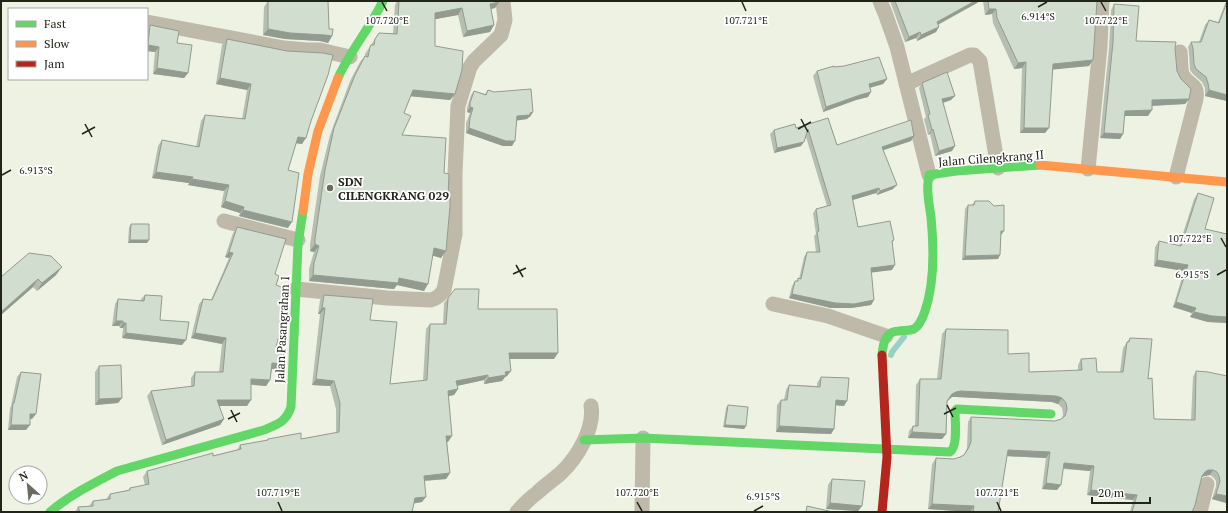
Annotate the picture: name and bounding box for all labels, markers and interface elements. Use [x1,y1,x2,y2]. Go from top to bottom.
legend [8,8,148,80]
text: 6.914°S [1021,10,1055,23]
text: 107.720°E [365,14,409,27]
text: 107.721°E [724,14,768,27]
text: 107.722°E [1084,14,1128,27]
text: Fast [44,16,67,31]
text: Slow [44,36,70,51]
text: Jam [44,56,65,71]
street label: Jalan Cilengkrang II [938,147,1044,169]
text: 6.913°S [19,164,53,177]
place label: SDN CILENGKRANG 029 [338,174,449,203]
marker: SDN CILENGKRANG 029 [325,183,335,193]
text: 107.722°E [1168,232,1212,245]
text: 6.915°S [1175,268,1209,281]
street label: Jalan Pasangrahan 1 [272,275,292,383]
north arrow [8,465,48,505]
text: N [17,468,31,484]
scale bar [1092,479,1150,505]
text: 20 m [1098,485,1125,500]
text: 107.719°E [256,486,300,499]
text: 107.720°E [615,486,659,499]
text: 107.721°E [975,486,1019,499]
text: 6.915°S [746,490,780,503]

